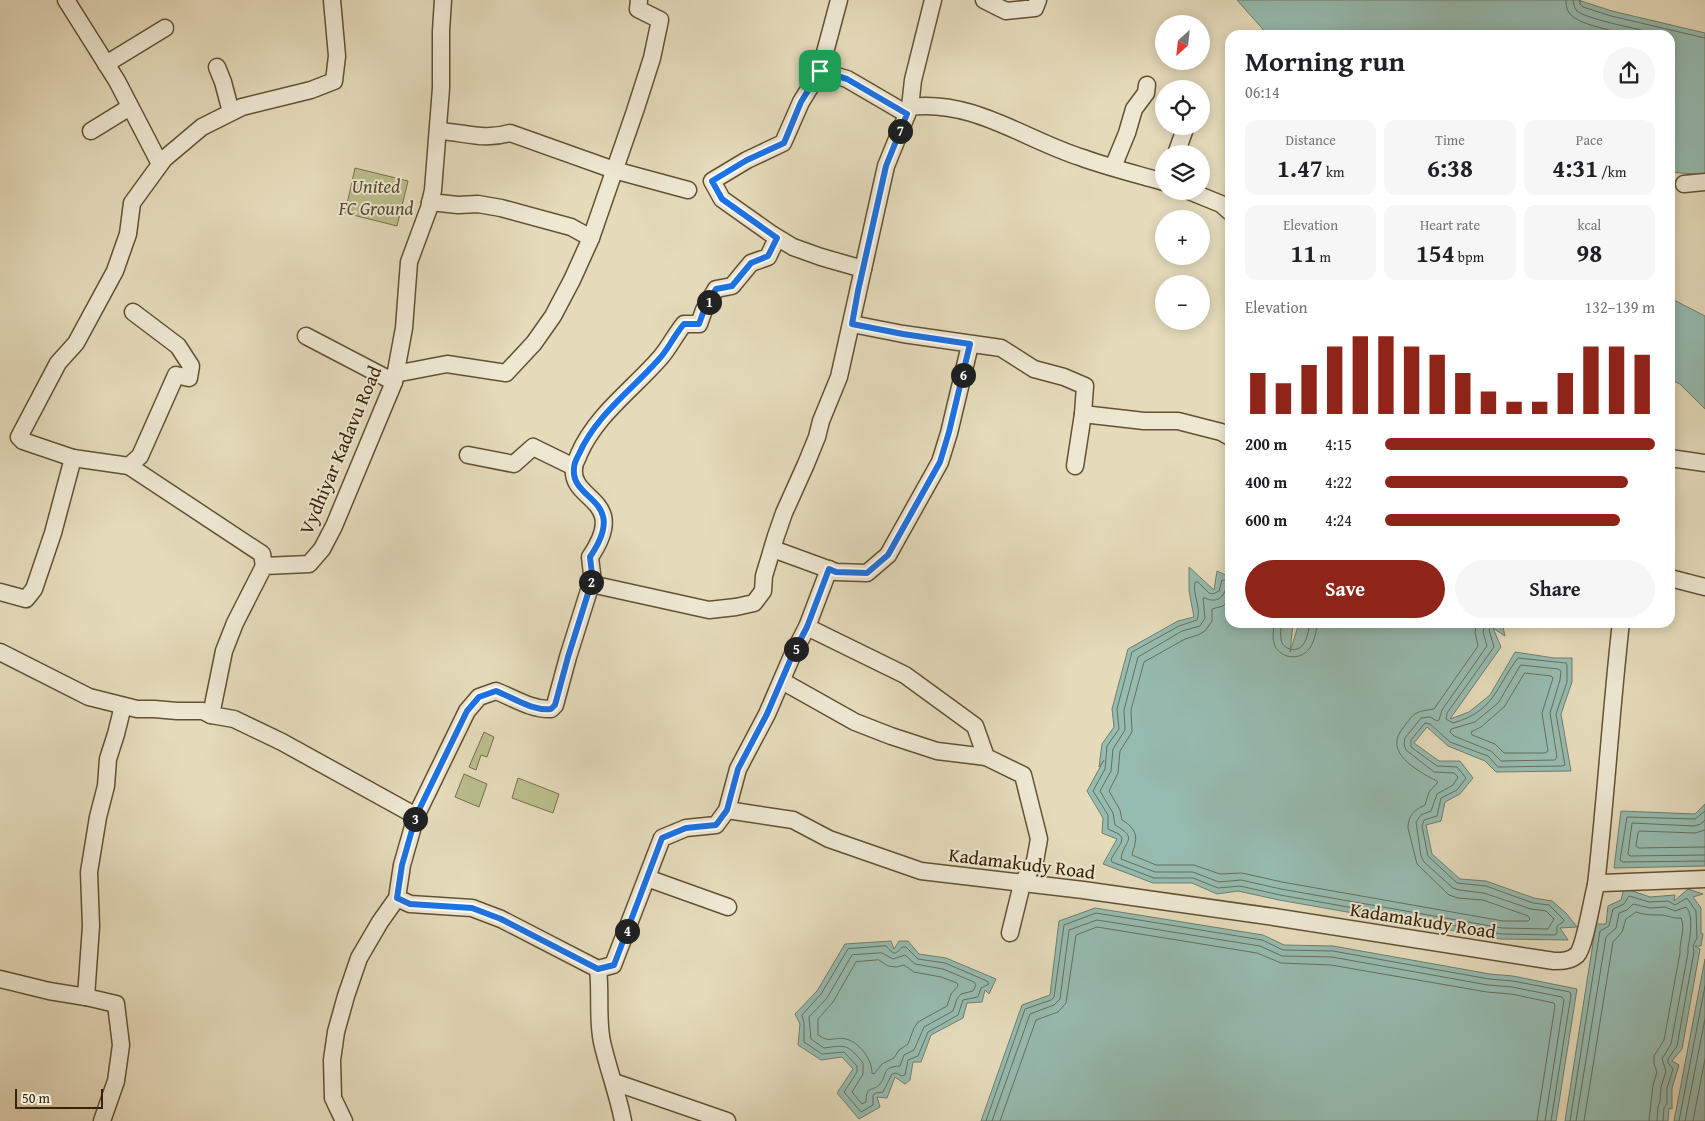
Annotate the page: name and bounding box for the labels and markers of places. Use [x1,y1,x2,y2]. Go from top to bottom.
pin [799,50,841,92]
pin: 7 [888,118,912,144]
pin: 1 [696,290,722,314]
pin: 6 [950,362,976,388]
pin: 2 [578,570,604,594]
pin: 5 [784,636,808,662]
pin: 3 [402,806,428,832]
pin: 4 [614,918,640,944]

